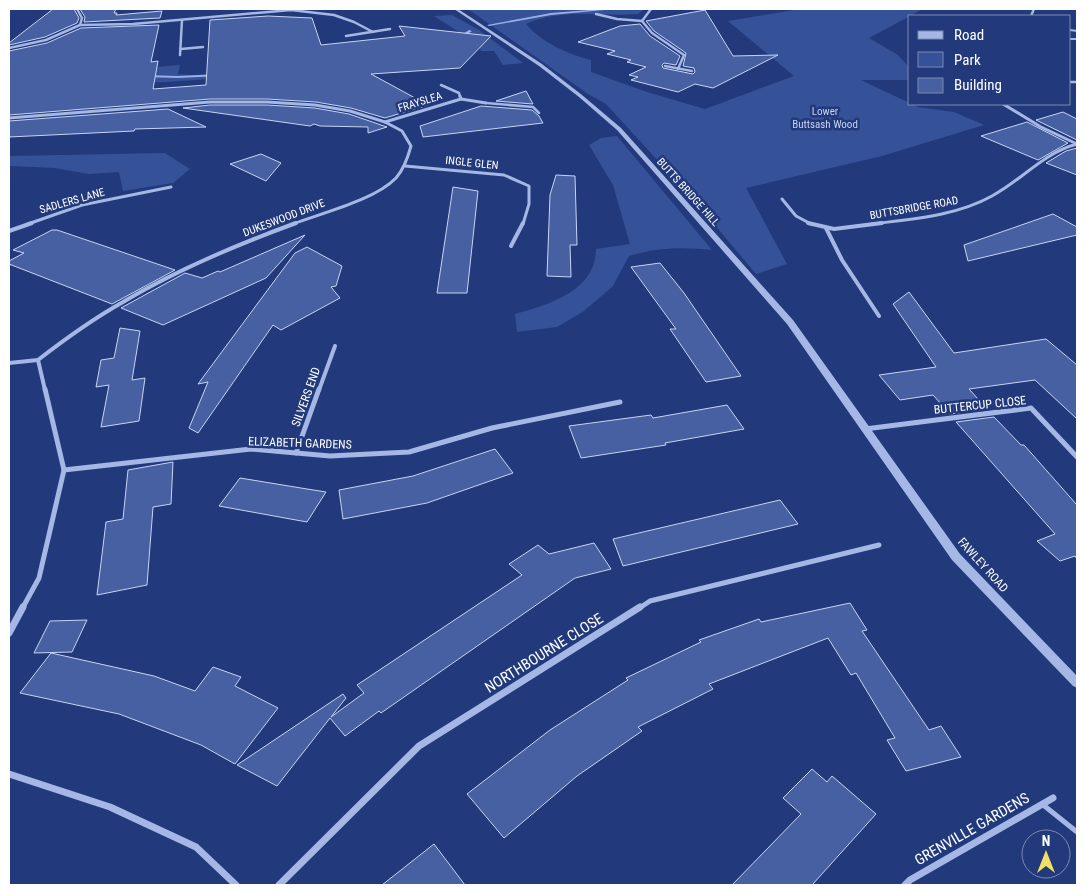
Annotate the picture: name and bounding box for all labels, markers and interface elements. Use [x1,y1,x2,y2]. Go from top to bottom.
legend [908,15,1071,105]
text: Road [954,26,984,44]
text: Park [954,51,981,69]
text: Building [954,76,1002,94]
street label: FRAYSLEA [396,89,444,115]
park label: Lower Buttsash Wood [792,105,858,131]
street label: INGLE GLEN [445,154,499,172]
street label: BUTTS BRIDGE HILL [654,155,722,229]
street label: SADLERS LANE [38,185,107,216]
street label: BUTTSBRIDGE ROAD [869,194,959,222]
street label: DUKESWOOD DRIVE [241,196,327,240]
street label: SILVERS END [289,365,323,429]
street label: BUTTERCUP CLOSE [933,393,1027,417]
street label: ELIZABETH GARDENS [248,434,352,452]
street label: FAWLEY ROAD [955,535,1011,595]
street label: NORTHBOURNE CLOSE [482,609,606,697]
street label: GRENVILLE GARDENS [911,789,1033,869]
north arrow [1021,829,1071,879]
text: N [1042,833,1050,849]

